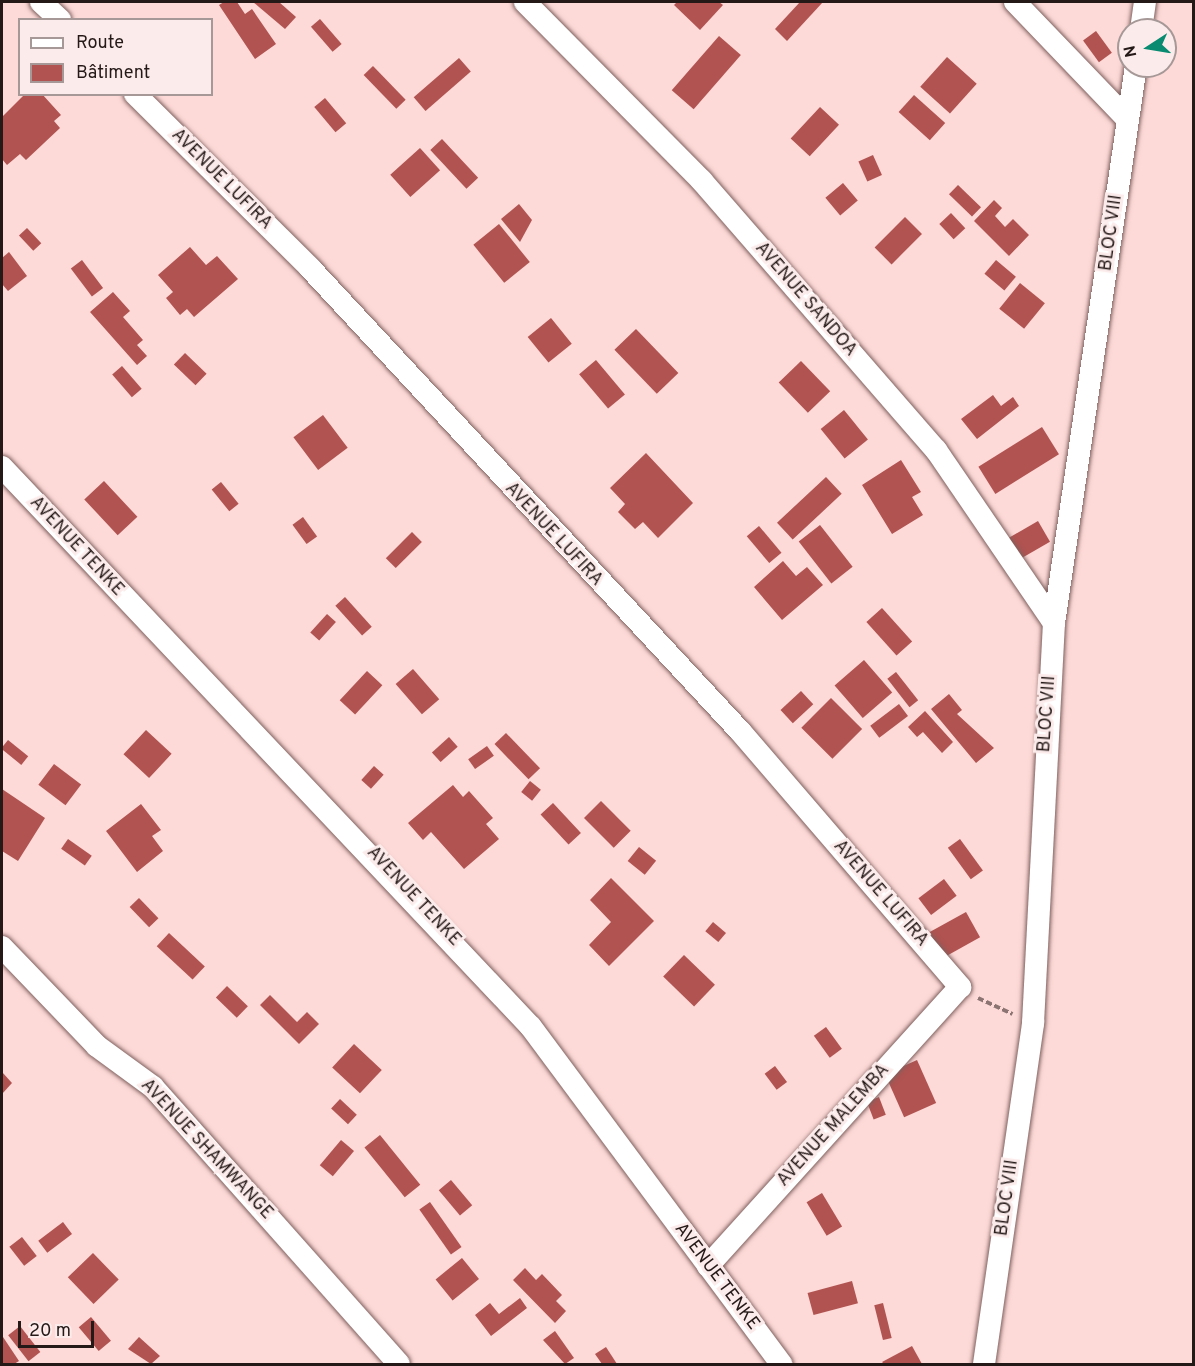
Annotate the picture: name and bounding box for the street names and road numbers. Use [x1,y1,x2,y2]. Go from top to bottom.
street label: AVENUE LUFIRA [166,125,276,235]
street label: BLOC VIII [1096,193,1128,273]
street label: AVENUE SANDOA [749,238,861,362]
street label: AVENUE LUFIRA [499,479,607,591]
street label: AVENUE TENKE [24,492,128,602]
street label: BLOC VIII [1035,675,1061,753]
street label: AVENUE LUFIRA [828,836,932,952]
street label: AVENUE TENKE [361,842,465,952]
street label: AVENUE MALEMBA [773,1060,895,1192]
street label: AVENUE SHAMWANGE [135,1075,277,1225]
street label: BLOC VIII [992,1158,1024,1238]
street label: AVENUE TENKE [668,1219,764,1335]

